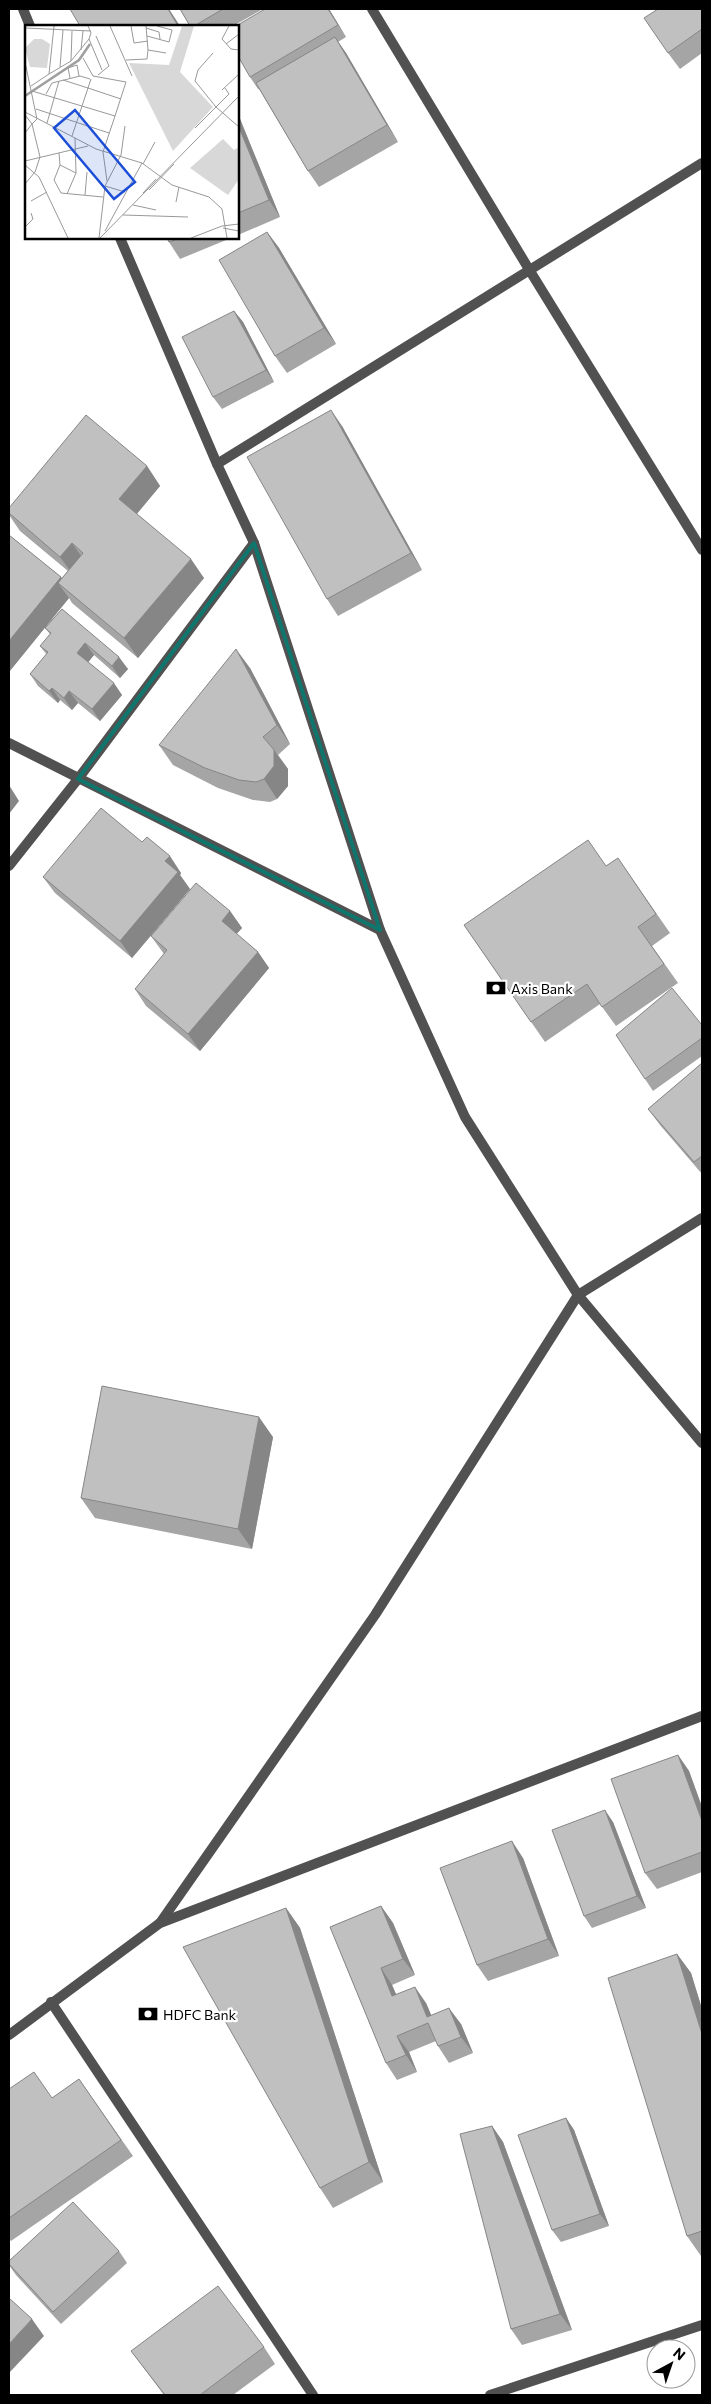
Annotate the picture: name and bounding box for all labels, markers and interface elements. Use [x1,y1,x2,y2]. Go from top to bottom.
inset map [25,25,239,239]
bank icon: Axis Bank [485,977,507,999]
place label: Axis Bank [511,980,573,997]
bank icon: HDFC Bank [137,2003,159,2025]
place label: HDFC Bank [163,2006,236,2023]
north arrow [646,2339,696,2389]
text: N [670,2344,689,2364]

